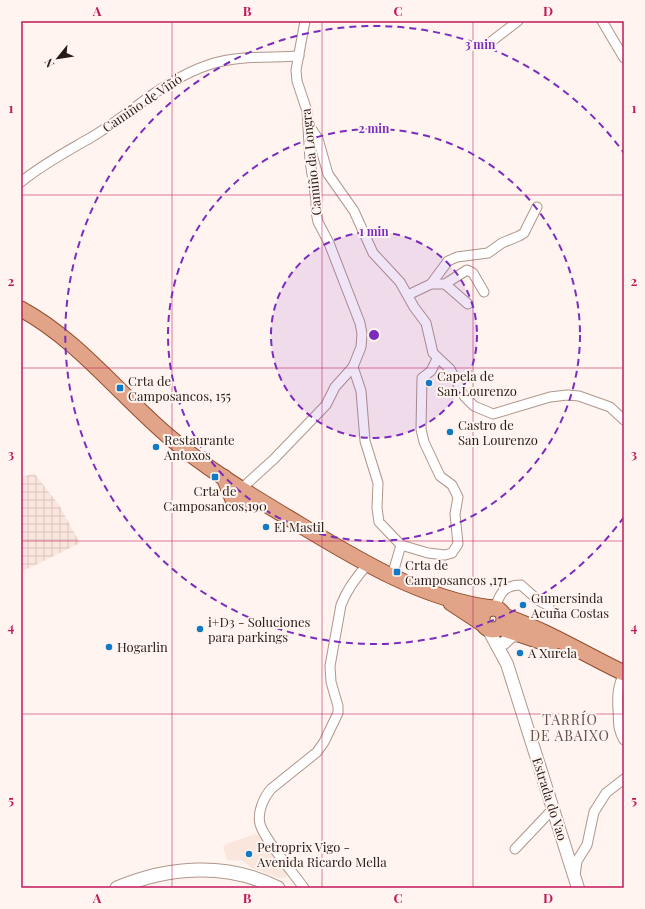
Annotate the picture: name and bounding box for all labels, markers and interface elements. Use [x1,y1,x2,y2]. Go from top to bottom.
text: A [92,2,102,19]
text: B [243,2,252,19]
text: C [393,2,403,19]
text: D [543,2,553,19]
text: 3 min [465,36,496,52]
north arrow [38,38,78,78]
text: N [40,56,57,70]
street label: Camiño de Viñó [99,70,185,135]
text: 1 [9,99,14,116]
text: 1 [632,99,637,116]
street label: Camiño da Longra [296,107,325,216]
text: 2 min [359,120,390,136]
text: 1 min [359,223,389,239]
text: 2 [8,272,15,289]
text: 2 [631,272,638,289]
centre of rings [367,328,381,342]
place label: Capela de San Lourenzo [437,367,517,399]
place label: Crta de Camposancos, 155 [128,372,231,404]
marker: Capela de San Lourenzo [424,378,434,388]
marker: Crta de Camposancos, 155 [115,383,125,393]
place label: Castro de San Lourenzo [458,416,538,448]
marker: Castro de San Lourenzo [445,427,455,437]
place label: Restaurante Antoxos [163,431,235,463]
marker: Restaurante Antoxos [151,442,161,452]
text: 3 [8,445,14,462]
text: 3 [631,445,637,462]
marker: Crta de Camposancos,190 [210,472,220,482]
place label: Crta de Camposancos,190 [163,482,267,514]
place label: El Mastil [274,518,325,535]
marker: El Mastil [261,522,271,532]
place label: Crta de Camposancos ,171 [405,556,508,588]
marker: Crta de Camposancos ,171 [392,567,402,577]
place label: Gumersinda Acuña Costas [530,589,609,621]
marker: Gumersinda Acuña Costas [518,600,528,610]
place label: i+D3 - Soluciones para parkings [208,613,311,645]
text: 4 [8,618,15,635]
text: 4 [631,618,638,635]
marker: i+D3 - Soluciones para parkings [195,624,205,634]
place label: Hogarlin [117,638,168,655]
marker: Hogarlin [104,642,114,652]
place label: A Xurela [527,644,578,661]
marker: A Xurela [515,648,525,658]
district label: TARRÍO DE ABAIXO [530,710,610,745]
street label: Estrada do Vao [529,755,572,842]
text: 5 [8,791,14,808]
text: 5 [631,791,637,808]
place label: Petroprix Vigo - Avenida Ricardo Mella [256,838,387,870]
marker: Petroprix Vigo - Avenida Ricardo Mella [244,849,254,859]
text: A [92,889,102,906]
text: B [243,889,252,906]
text: C [393,889,403,906]
text: D [543,889,553,906]

